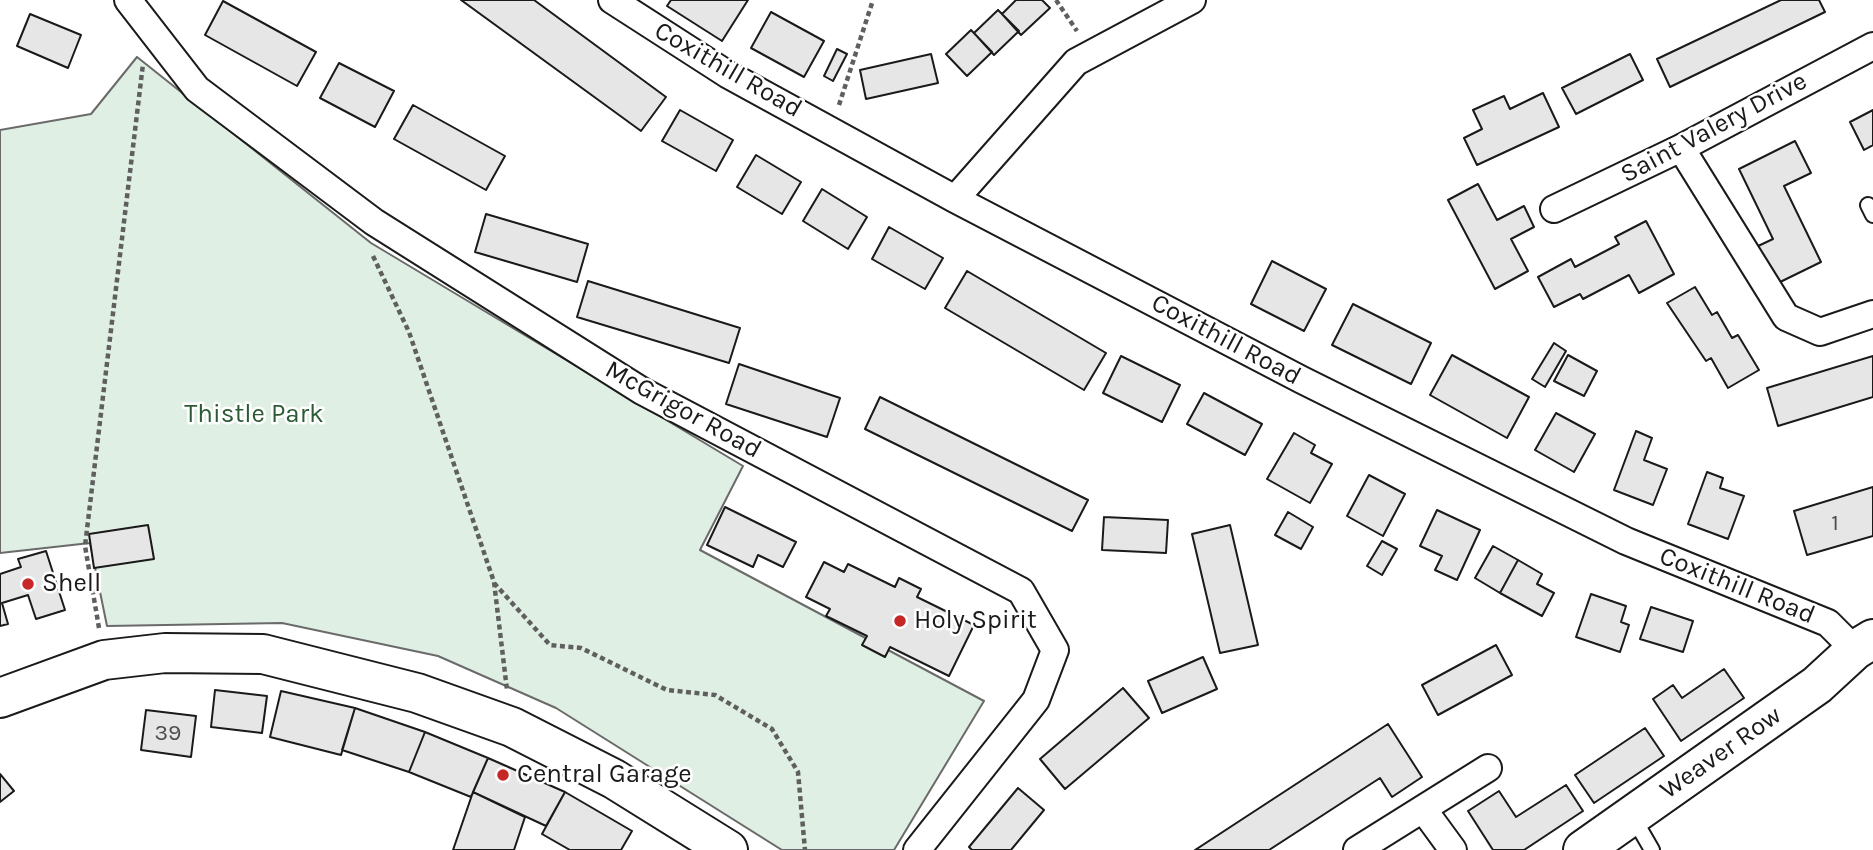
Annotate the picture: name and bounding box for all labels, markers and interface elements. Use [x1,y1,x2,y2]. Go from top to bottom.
street label: Coxithill Road [649,15,807,125]
street label: Saint Valery Drive [1615,66,1813,190]
street label: Coxithill Road [1146,287,1306,393]
street label: McGrigor Road [600,354,766,466]
park label: Thistle Park [184,399,324,431]
house number: 1 [1831,509,1839,537]
street label: Coxithill Road [1655,541,1819,631]
place label: Shell [42,568,101,600]
marker: Shell [20,576,36,592]
place label: Holy Spirit [914,605,1037,637]
marker: Holy Spirit [892,613,908,629]
street label: Weaver Row [1654,700,1788,806]
house number: 39 [155,719,181,747]
place label: Central Garage [517,759,692,791]
marker: Central Garage [495,767,511,783]

